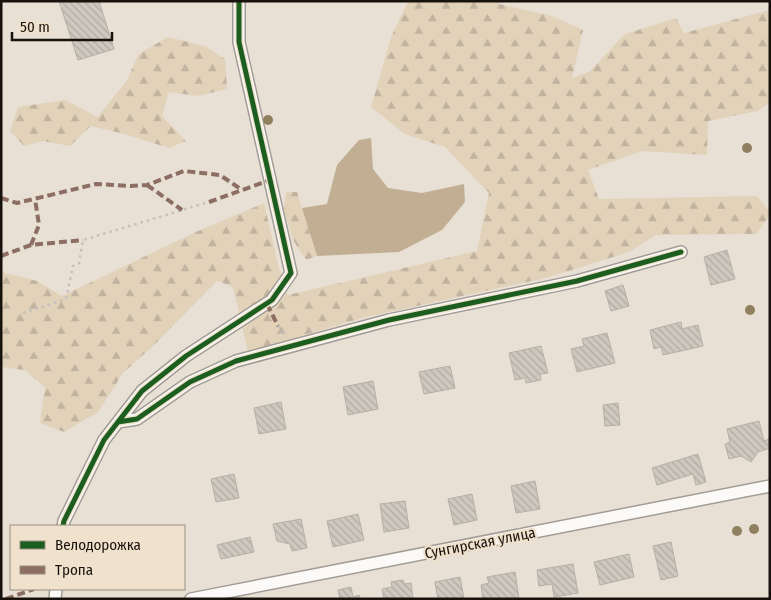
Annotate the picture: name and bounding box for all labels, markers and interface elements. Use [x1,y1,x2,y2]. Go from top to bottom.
scale bar [12,10,112,42]
text: 50 m [20,18,50,36]
street label: Сунгирская улица [423,523,537,563]
legend [10,525,185,590]
text: Велодорожка [55,536,141,554]
text: Тропа [55,561,93,579]

